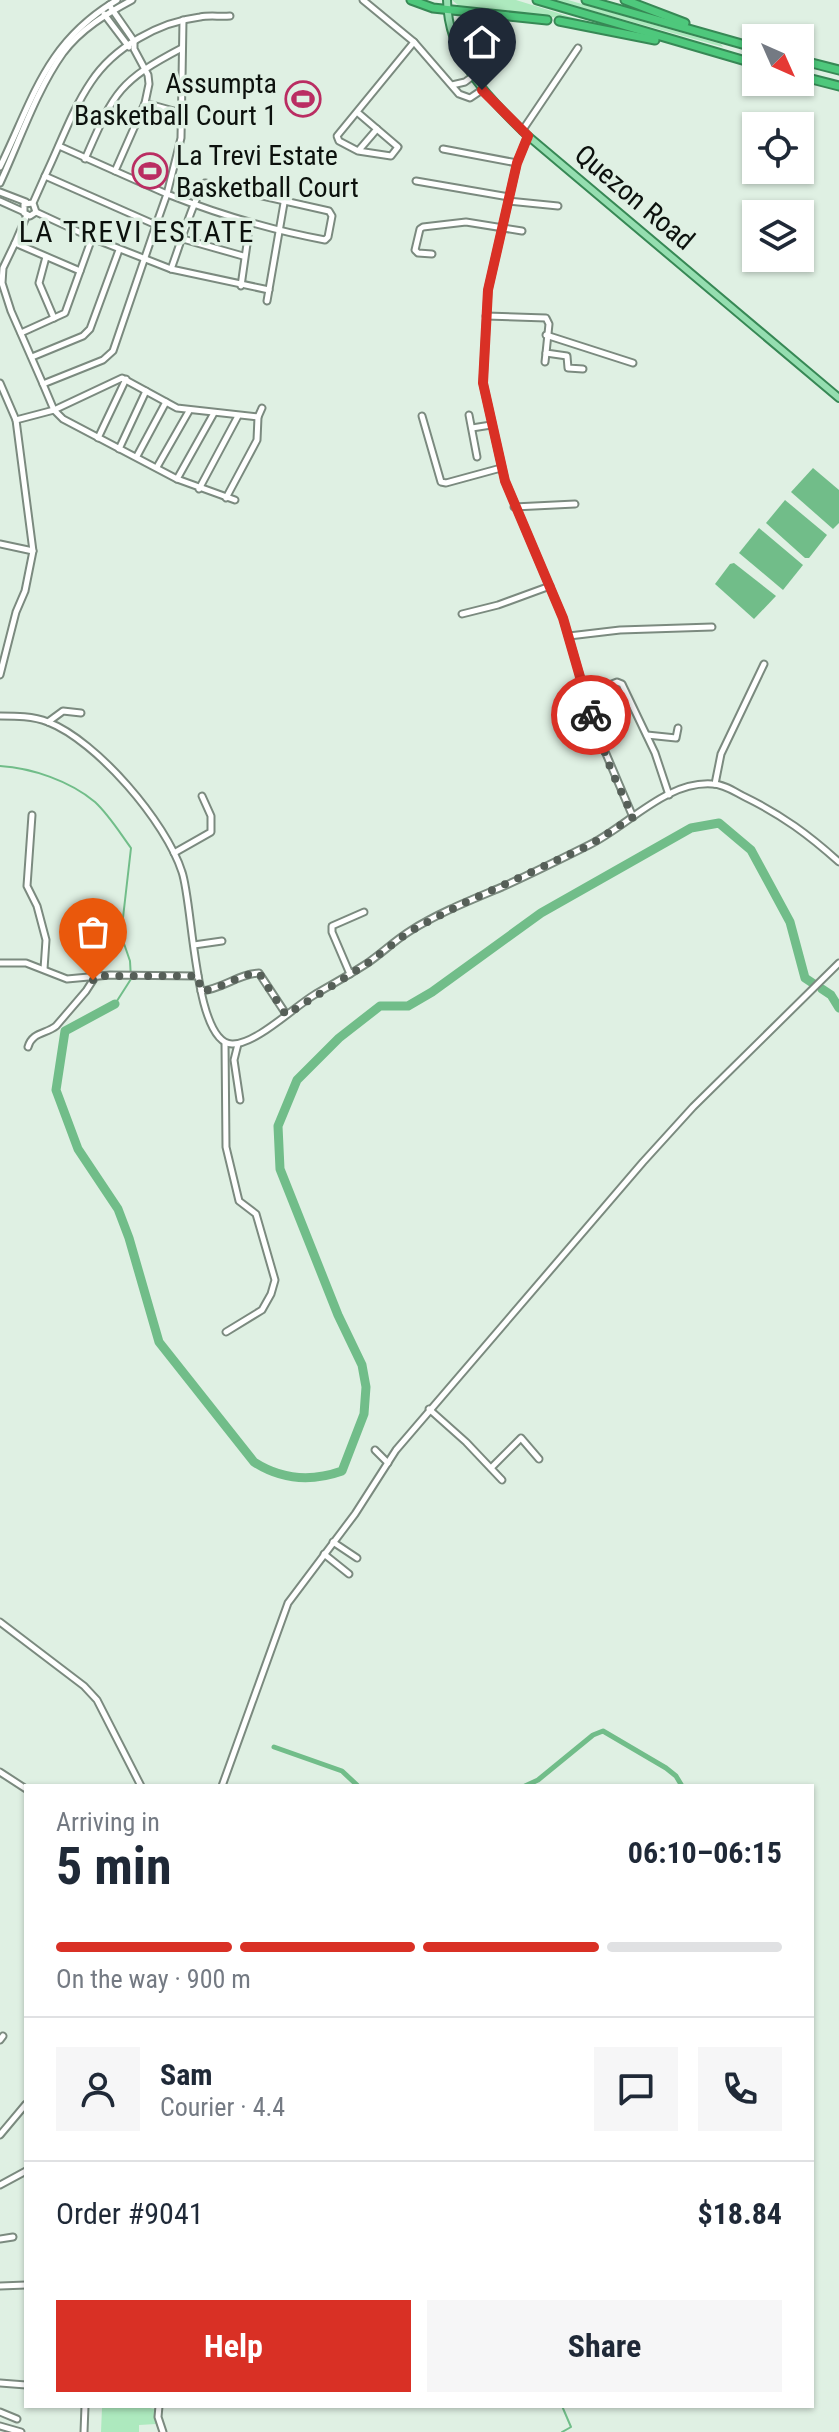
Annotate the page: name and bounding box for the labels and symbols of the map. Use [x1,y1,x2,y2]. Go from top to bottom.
pin [448,8,516,90]
north arrow [742,24,814,96]
place label: Assumpta Basketball Court 1 [74,67,277,132]
sports icon: Assumpta Basketball Court 1 [284,80,322,118]
street label: Quezon Road [568,138,701,257]
place label: La Trevi Estate Basketball Court [176,139,359,204]
sports icon: La Trevi Estate Basketball Court [131,152,169,190]
district label: LA TREVI ESTATE [19,214,255,249]
courier [551,675,631,755]
pin [59,898,127,980]

